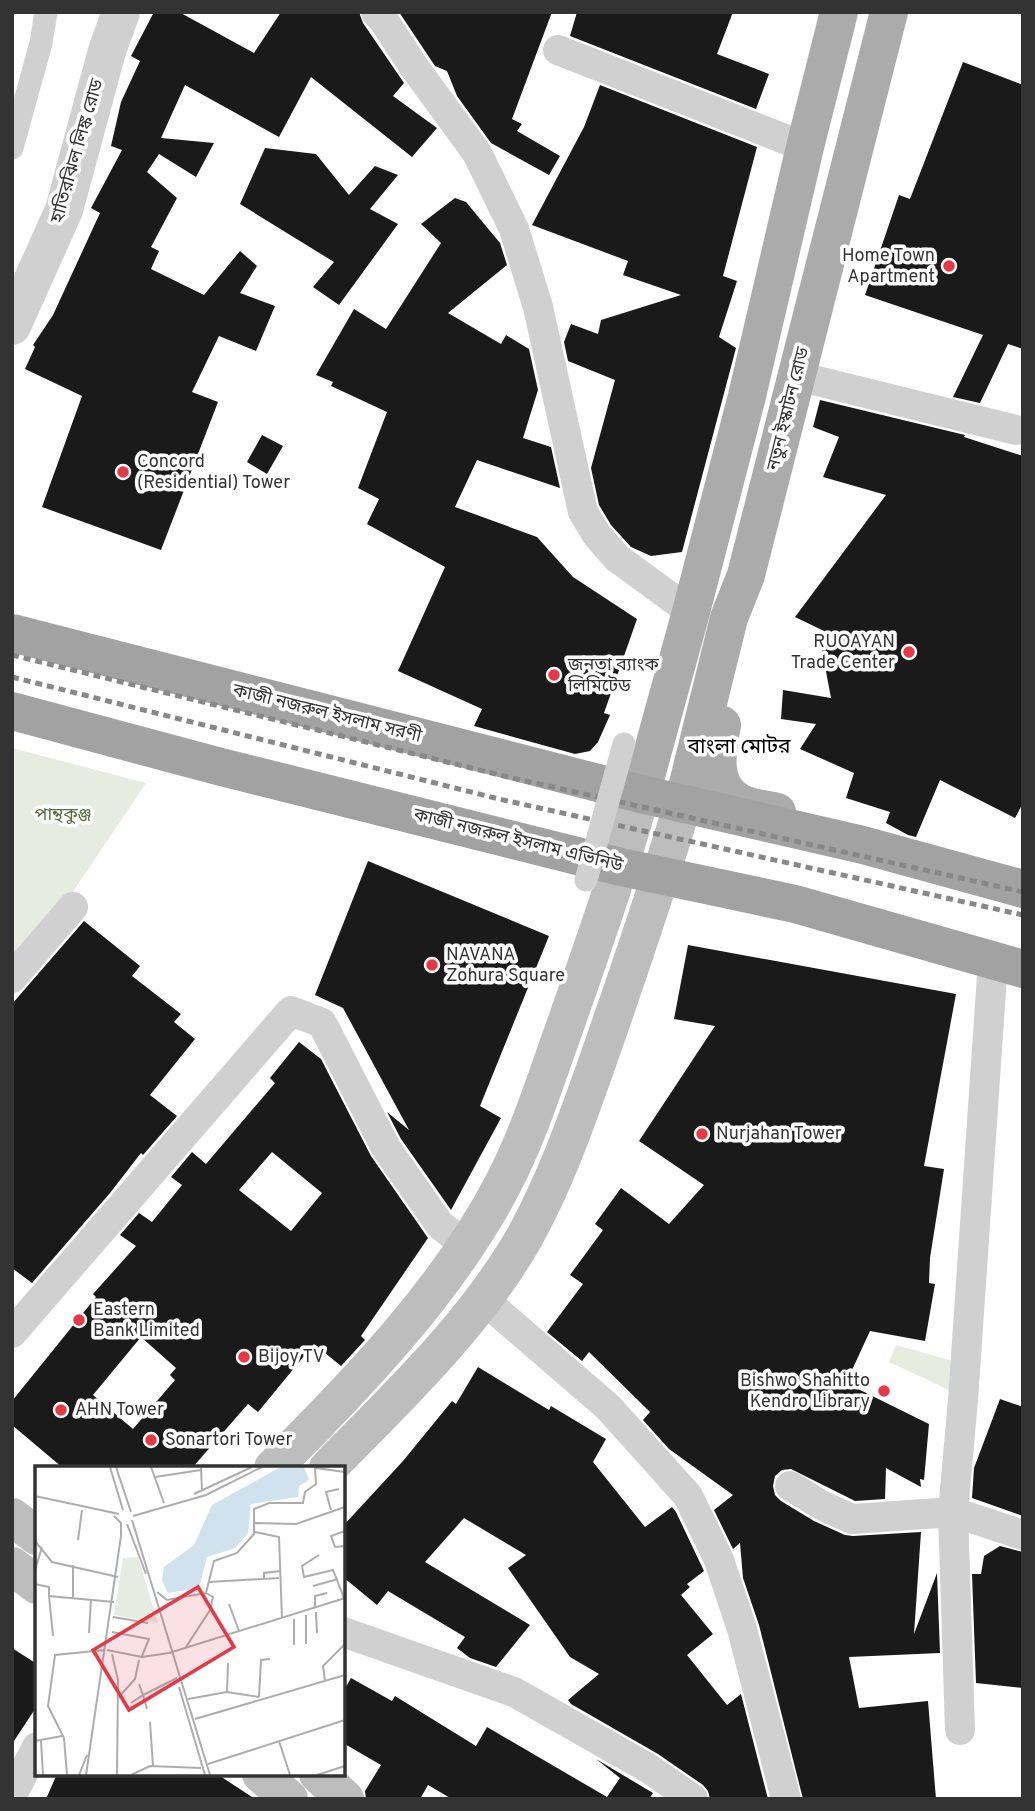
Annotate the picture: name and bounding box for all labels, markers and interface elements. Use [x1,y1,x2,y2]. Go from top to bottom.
street label: হাতিরঝিল লিঙ্ক রোড [46,76,110,227]
place label: Home Town Apartment [842,245,935,289]
marker: Home Town Apartment [941,258,957,274]
street label: নতুন ইস্কাটন রোড [762,345,815,474]
place label: Concord (Residential) Tower [137,451,290,495]
marker: Concord (Residential) Tower [115,464,131,480]
place label: RUOAYAN Trade Center [791,631,895,675]
marker: RUOAYAN Trade Center [901,644,917,660]
place label: জনতা ব্যাংক লিমিটেড [567,654,659,698]
marker: জনতা ব্যাংক লিমিটেড [546,667,562,683]
street label: কাজী নজরুল ইসলাম সরণী [229,679,424,749]
district label: বাংলা মোটর [686,734,791,761]
park label: পান্থকুঞ্জ [35,804,91,827]
street label: কাজী নজরুল ইসলাম এভিনিউ [410,804,625,878]
place label: NAVANA Zohura Square [446,944,565,988]
marker: NAVANA Zohura Square [424,957,440,973]
place label: Nurjahan Tower [716,1123,842,1146]
marker: Nurjahan Tower [694,1126,710,1142]
place label: Eastern Bank Limited [93,1299,200,1343]
marker: Eastern Bank Limited [71,1312,87,1328]
place label: Bijoy TV [258,1346,325,1369]
marker: Bijoy TV [236,1349,252,1365]
place label: Bishwo Shahitto Kendro Library [740,1370,870,1414]
marker: Bishwo Shahitto Kendro Library [876,1383,892,1399]
place label: AHN Tower [75,1399,164,1422]
marker: AHN Tower [53,1402,69,1418]
place label: Sonartori Tower [165,1429,292,1452]
marker: Sonartori Tower [143,1432,159,1448]
inset map [35,1466,345,1776]

